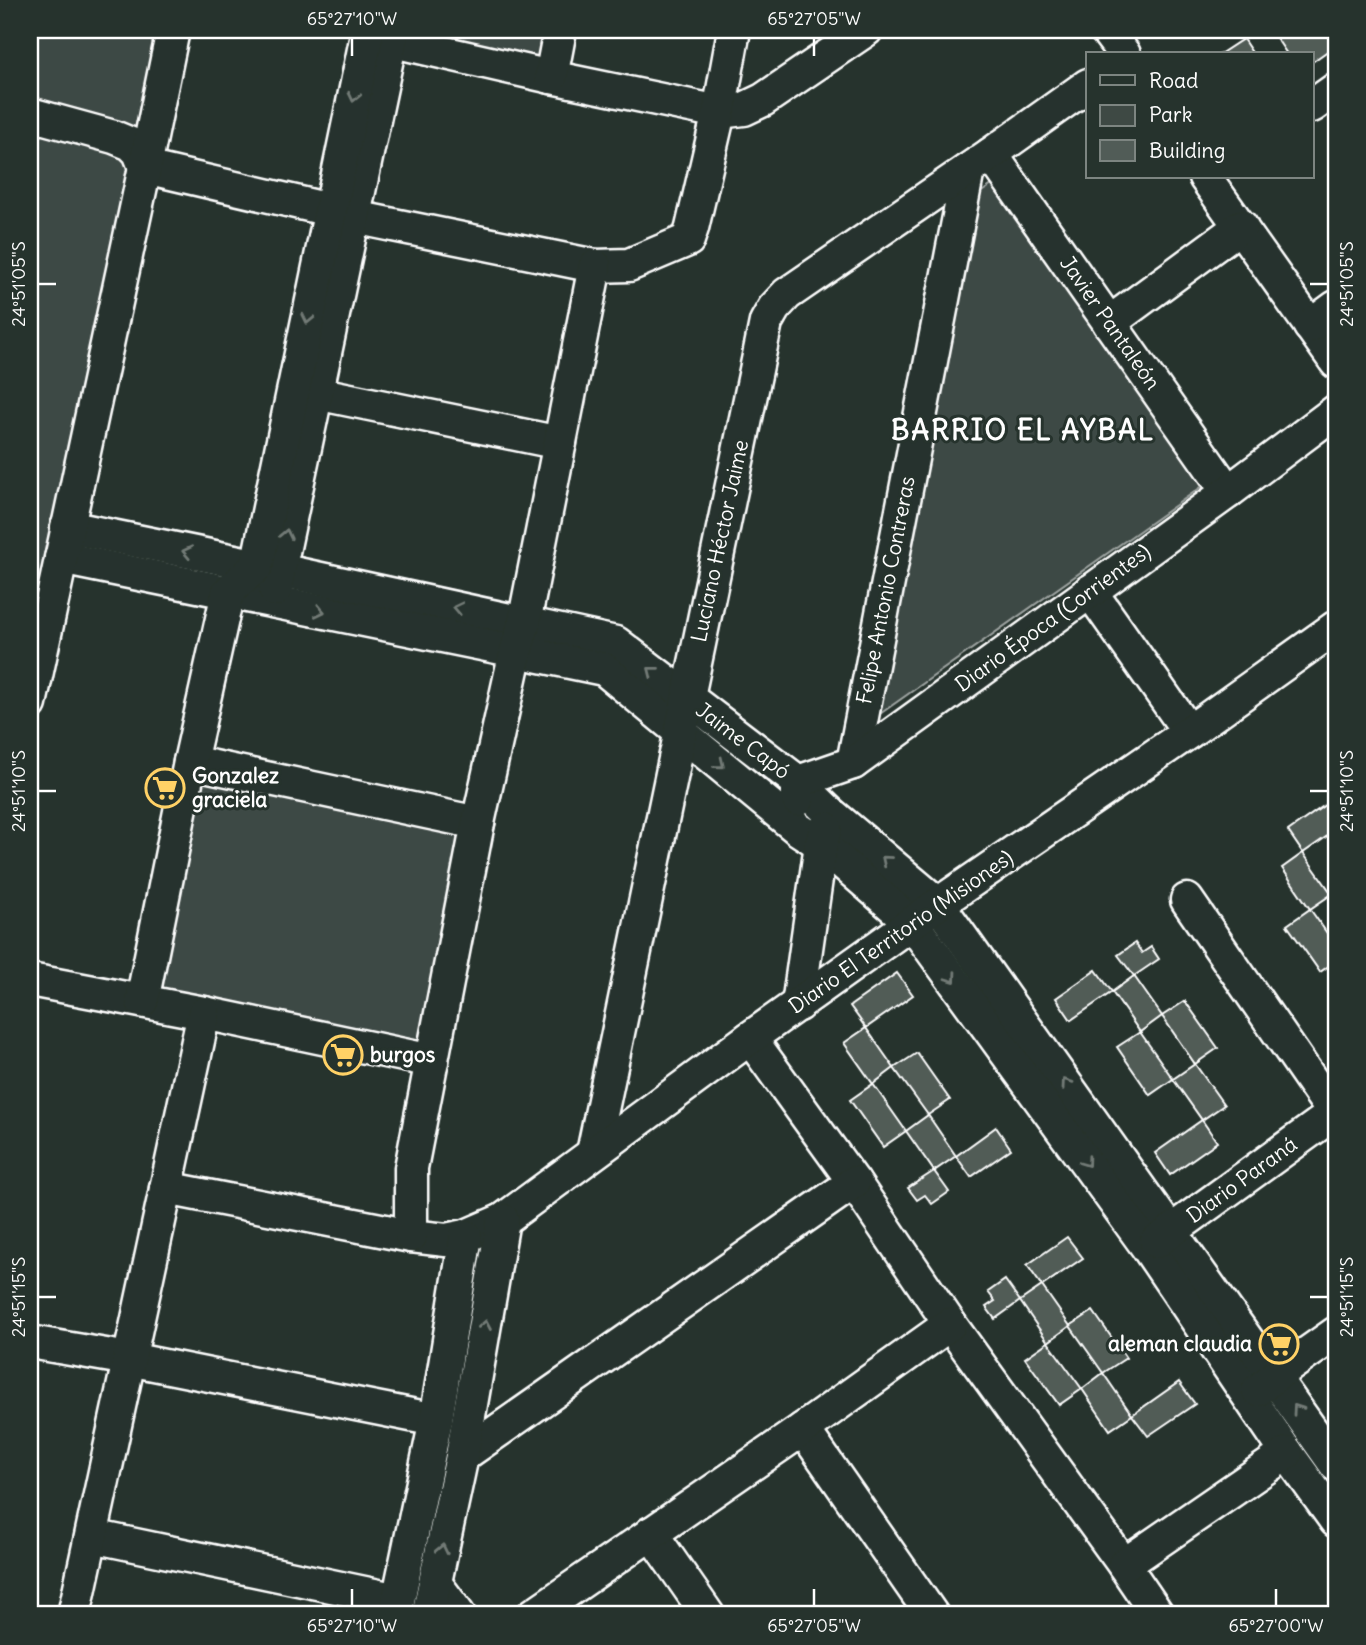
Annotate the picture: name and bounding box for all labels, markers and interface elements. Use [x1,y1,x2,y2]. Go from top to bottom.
text: 65°27'10"W [307,7,397,30]
text: 65°27'05"W [767,7,861,30]
legend [1086,52,1314,178]
text: Road [1149,67,1198,94]
one-way arrow [347,91,362,103]
text: Park [1149,101,1192,128]
text: Building [1149,137,1225,164]
text: 24°51'05"S [7,241,30,327]
text: 24°51'05"S [1335,241,1358,327]
street label: Javier Pantaleón [1054,250,1167,395]
one-way arrow [301,313,316,325]
district label: BARRIO EL AYBAL [891,412,1155,448]
street label: Luciano Héctor Jaime [685,437,754,645]
street label: Felipe Antonio Contreras [850,474,921,706]
one-way arrow [278,528,293,540]
street label: Diario Época (Corrientes) [950,538,1156,698]
one-way arrow [181,545,193,560]
one-way arrow [314,602,326,617]
one-way arrow [452,602,464,617]
one-way arrow [647,666,660,679]
street label: Jaime Capó [691,696,796,785]
text: 24°51'10"S [7,750,30,832]
text: 24°51'10"S [1335,750,1358,832]
one-way arrow [712,756,724,769]
place label: Gonzalez graciela [192,762,279,813]
supermarket icon: Gonzalez graciela [144,767,186,809]
street label: Diario El Territorio (Misiones) [783,844,1018,1020]
one-way arrow [881,856,894,868]
one-way arrow [944,970,957,983]
supermarket icon: burgos [322,1034,364,1076]
place label: burgos [370,1041,436,1068]
one-way arrow [1062,1078,1074,1091]
street label: Diario Paraná [1181,1130,1302,1229]
one-way arrow [1078,1154,1090,1167]
text: 24°51'15"S [7,1257,30,1337]
text: 24°51'15"S [1335,1257,1358,1337]
one-way arrow [477,1319,492,1331]
supermarket icon: aleman claudia [1258,1323,1300,1365]
place label: aleman claudia [1108,1330,1252,1357]
one-way arrow [1293,1404,1305,1417]
one-way arrow [434,1543,449,1555]
text: 65°27'10"W [307,1614,397,1637]
text: 65°27'05"W [767,1614,861,1637]
text: 65°27'00"W [1228,1614,1324,1637]

